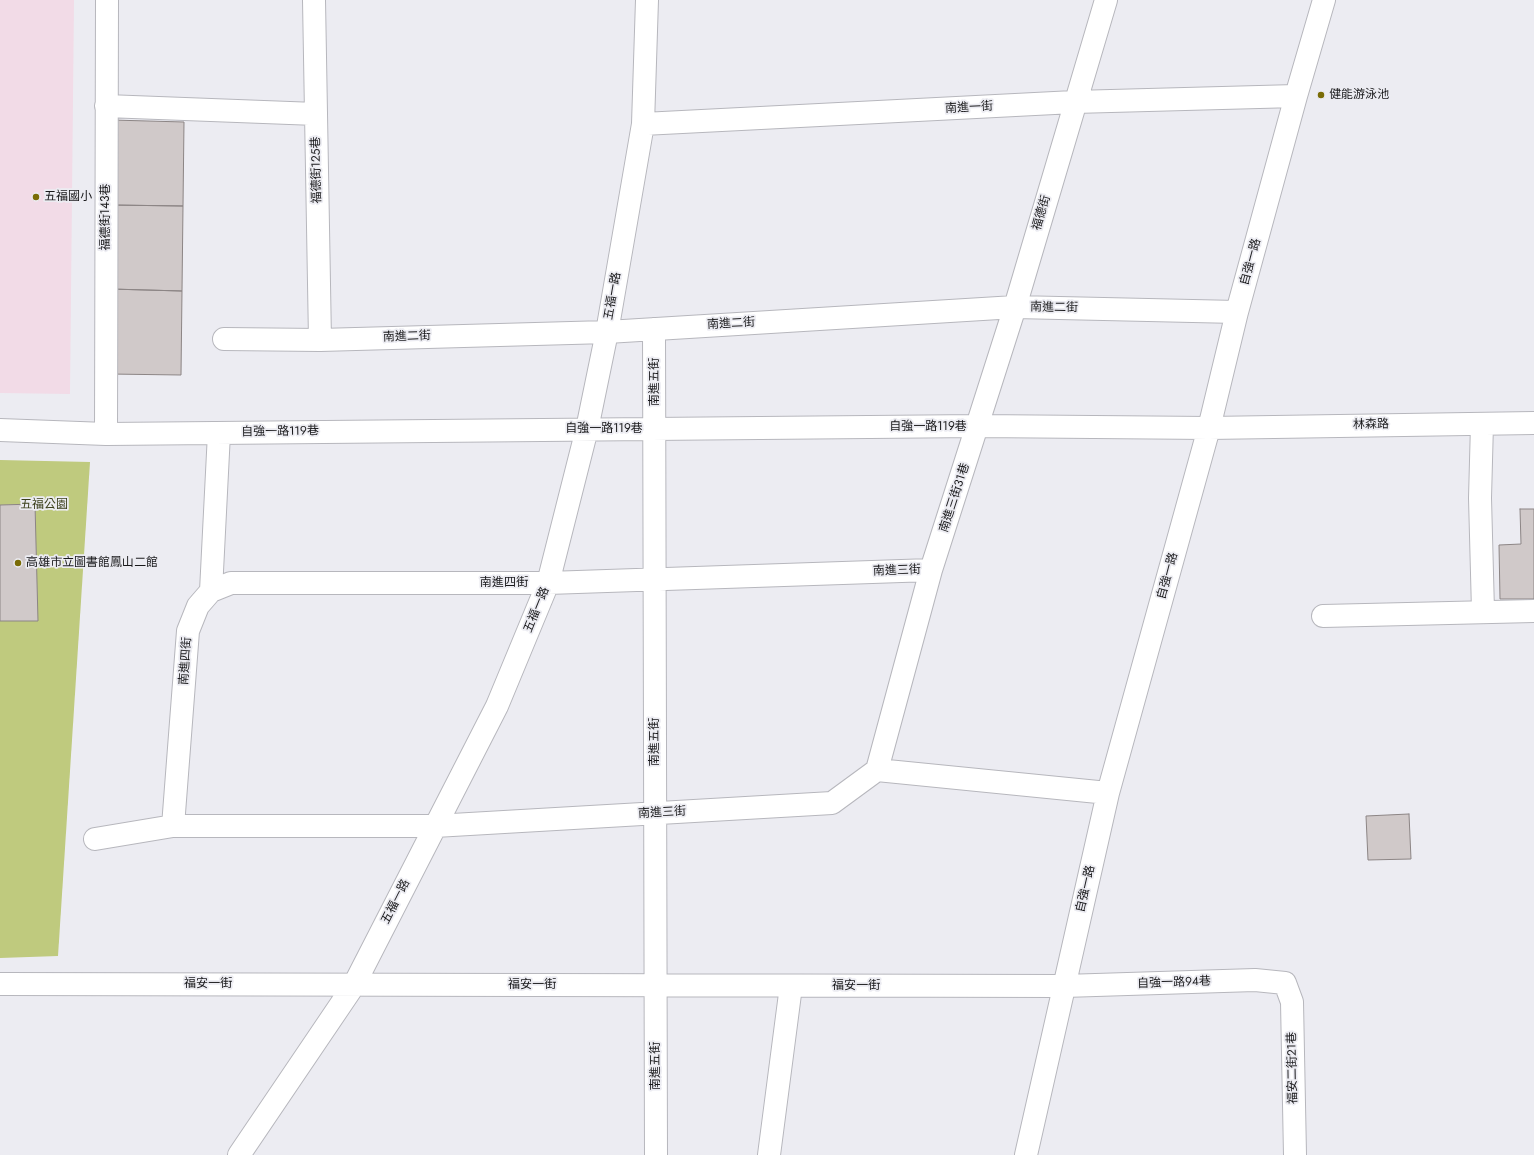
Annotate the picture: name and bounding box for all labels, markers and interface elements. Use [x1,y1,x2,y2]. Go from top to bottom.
place label: 健能游泳池 [1329,88,1389,102]
marker: 健能游泳池 [1316,90,1326,100]
street label: 南進一街 [945,100,993,116]
street label: 福德街125巷 [309,136,325,204]
street label: 福德街143巷 [99,184,113,250]
place label: 五福國小 [44,190,92,204]
marker: 五福國小 [31,192,41,202]
street label: 福德街 [1030,194,1054,232]
street label: 自強一路 [1238,237,1264,287]
street label: 五福一路 [602,271,624,321]
street label: 南進二街 [1030,300,1078,316]
street label: 南進二街 [707,316,755,332]
street label: 南進二街 [383,329,431,345]
street label: 南進五街 [648,358,662,406]
street label: 林森路 [1353,417,1389,433]
street label: 自強一路119巷 [889,420,967,434]
street label: 自強一路119巷 [565,422,643,436]
street label: 自強一路119巷 [241,424,319,440]
street label: 南進三街31巷 [937,462,973,534]
park label: 五福公園 [20,498,68,512]
street label: 自強一路 [1155,551,1181,601]
place label: 高雄市立圖書館鳳山二館 [26,556,158,570]
marker: 高雄市立圖書館鳳山二館 [13,558,23,568]
street label: 南進三街 [873,563,921,579]
street label: 南進四街 [480,576,528,590]
street label: 五福一路 [521,585,553,635]
street label: 南進四街 [177,637,195,685]
street label: 南進五街 [648,718,662,766]
street label: 南進三街 [638,805,686,821]
street label: 自強一路 [1074,864,1098,914]
street label: 五福一路 [379,877,413,927]
street label: 自強一路94巷 [1137,975,1211,991]
street label: 福安一街 [184,977,232,991]
street label: 福安一街 [508,978,556,992]
street label: 福安一街 [832,979,880,993]
street label: 福安二街21巷 [1285,1032,1301,1104]
street label: 南進五街 [649,1042,663,1090]

